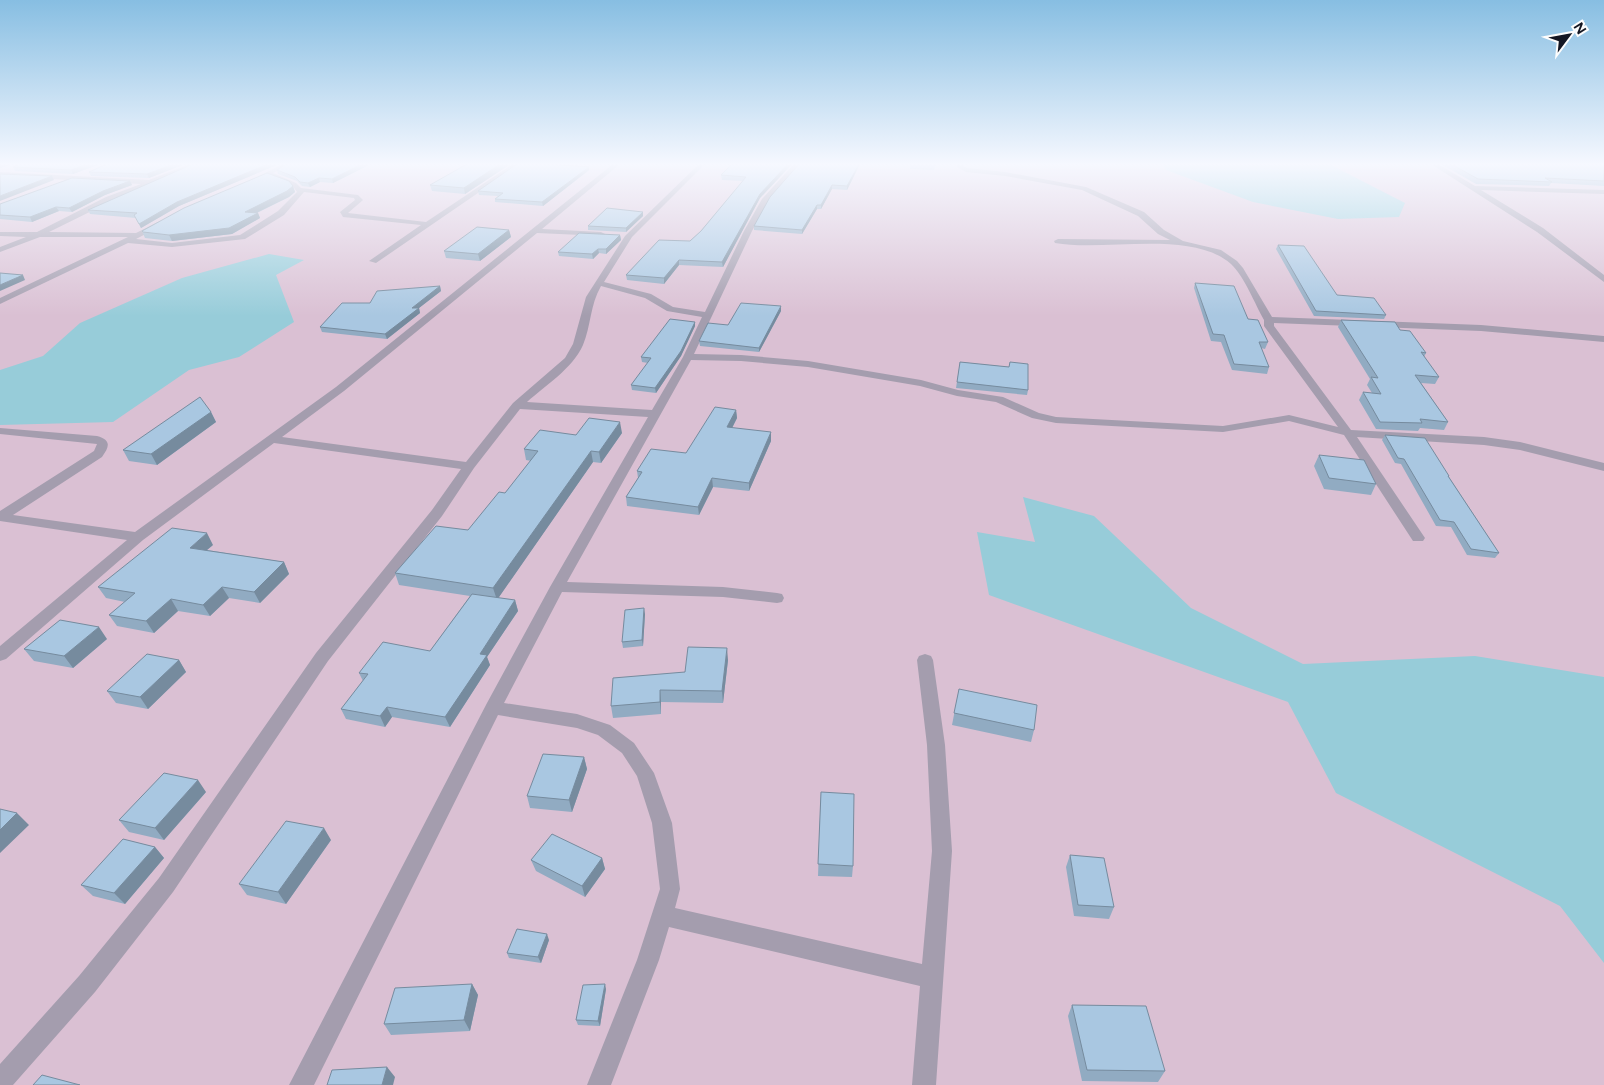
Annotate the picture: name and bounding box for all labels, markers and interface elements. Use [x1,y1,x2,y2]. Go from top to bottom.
north arrow [1544,10,1594,60]
text: N [1570,19,1590,37]

